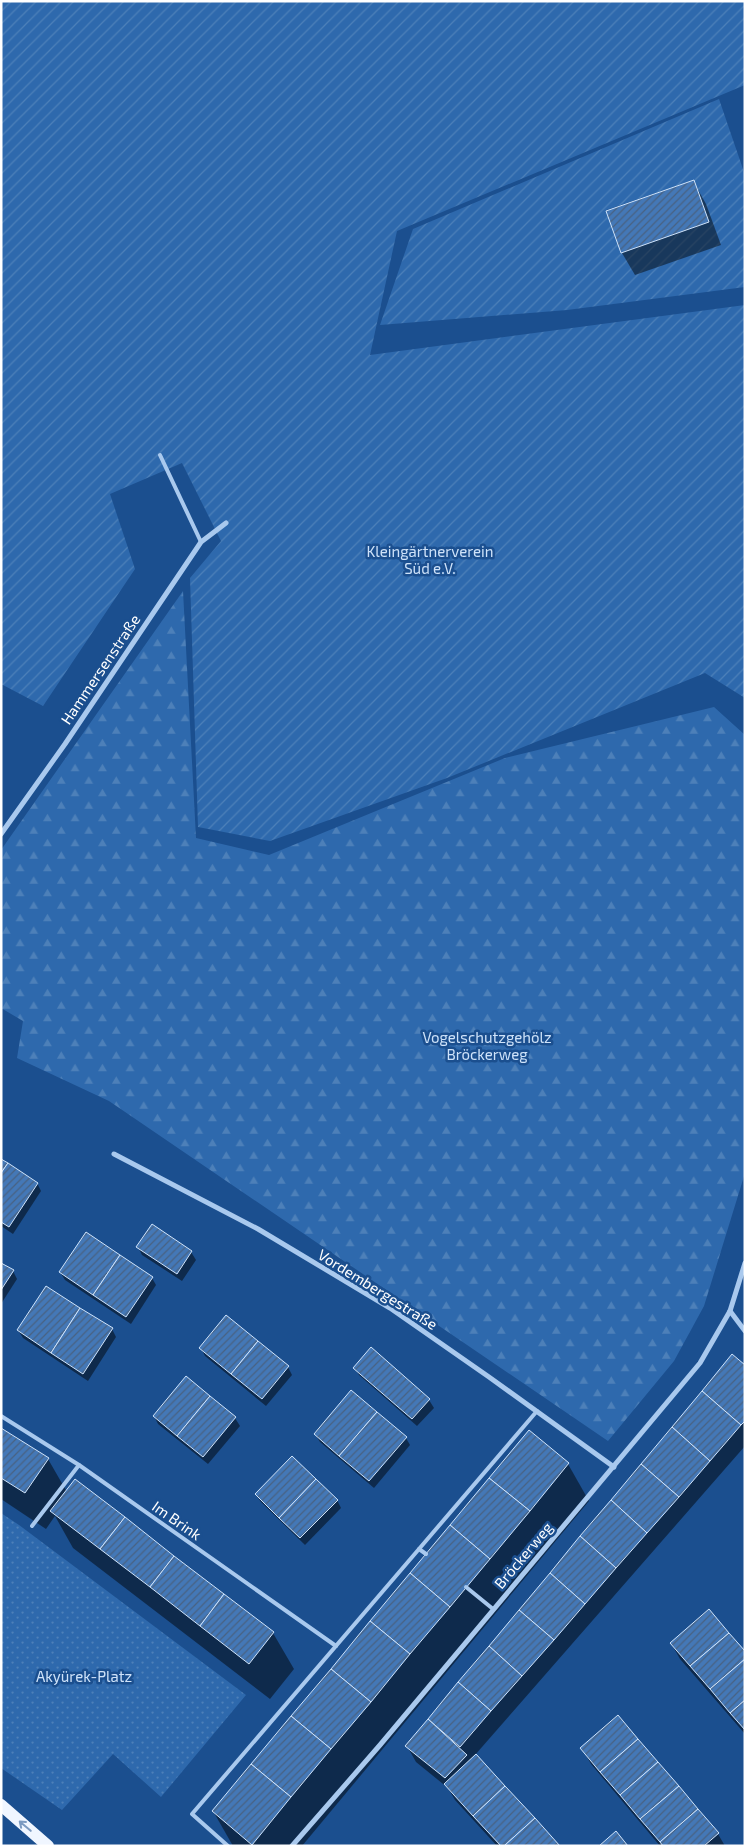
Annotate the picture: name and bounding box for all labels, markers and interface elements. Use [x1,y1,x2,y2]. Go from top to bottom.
park label: Kleingärtnerverein Süd e.V. [366,542,494,577]
street label: Hammersenstraße [57,611,143,727]
park label: Vogelschutzgehölz Bröckerweg [422,1028,552,1063]
street label: Vordembergestraße [315,1245,441,1333]
street label: Im Brink [149,1497,205,1544]
street label: Bröckerweg [490,1518,556,1592]
park label: Akyürek-Platz [36,1667,132,1685]
one-way arrow [19,1820,32,1831]

